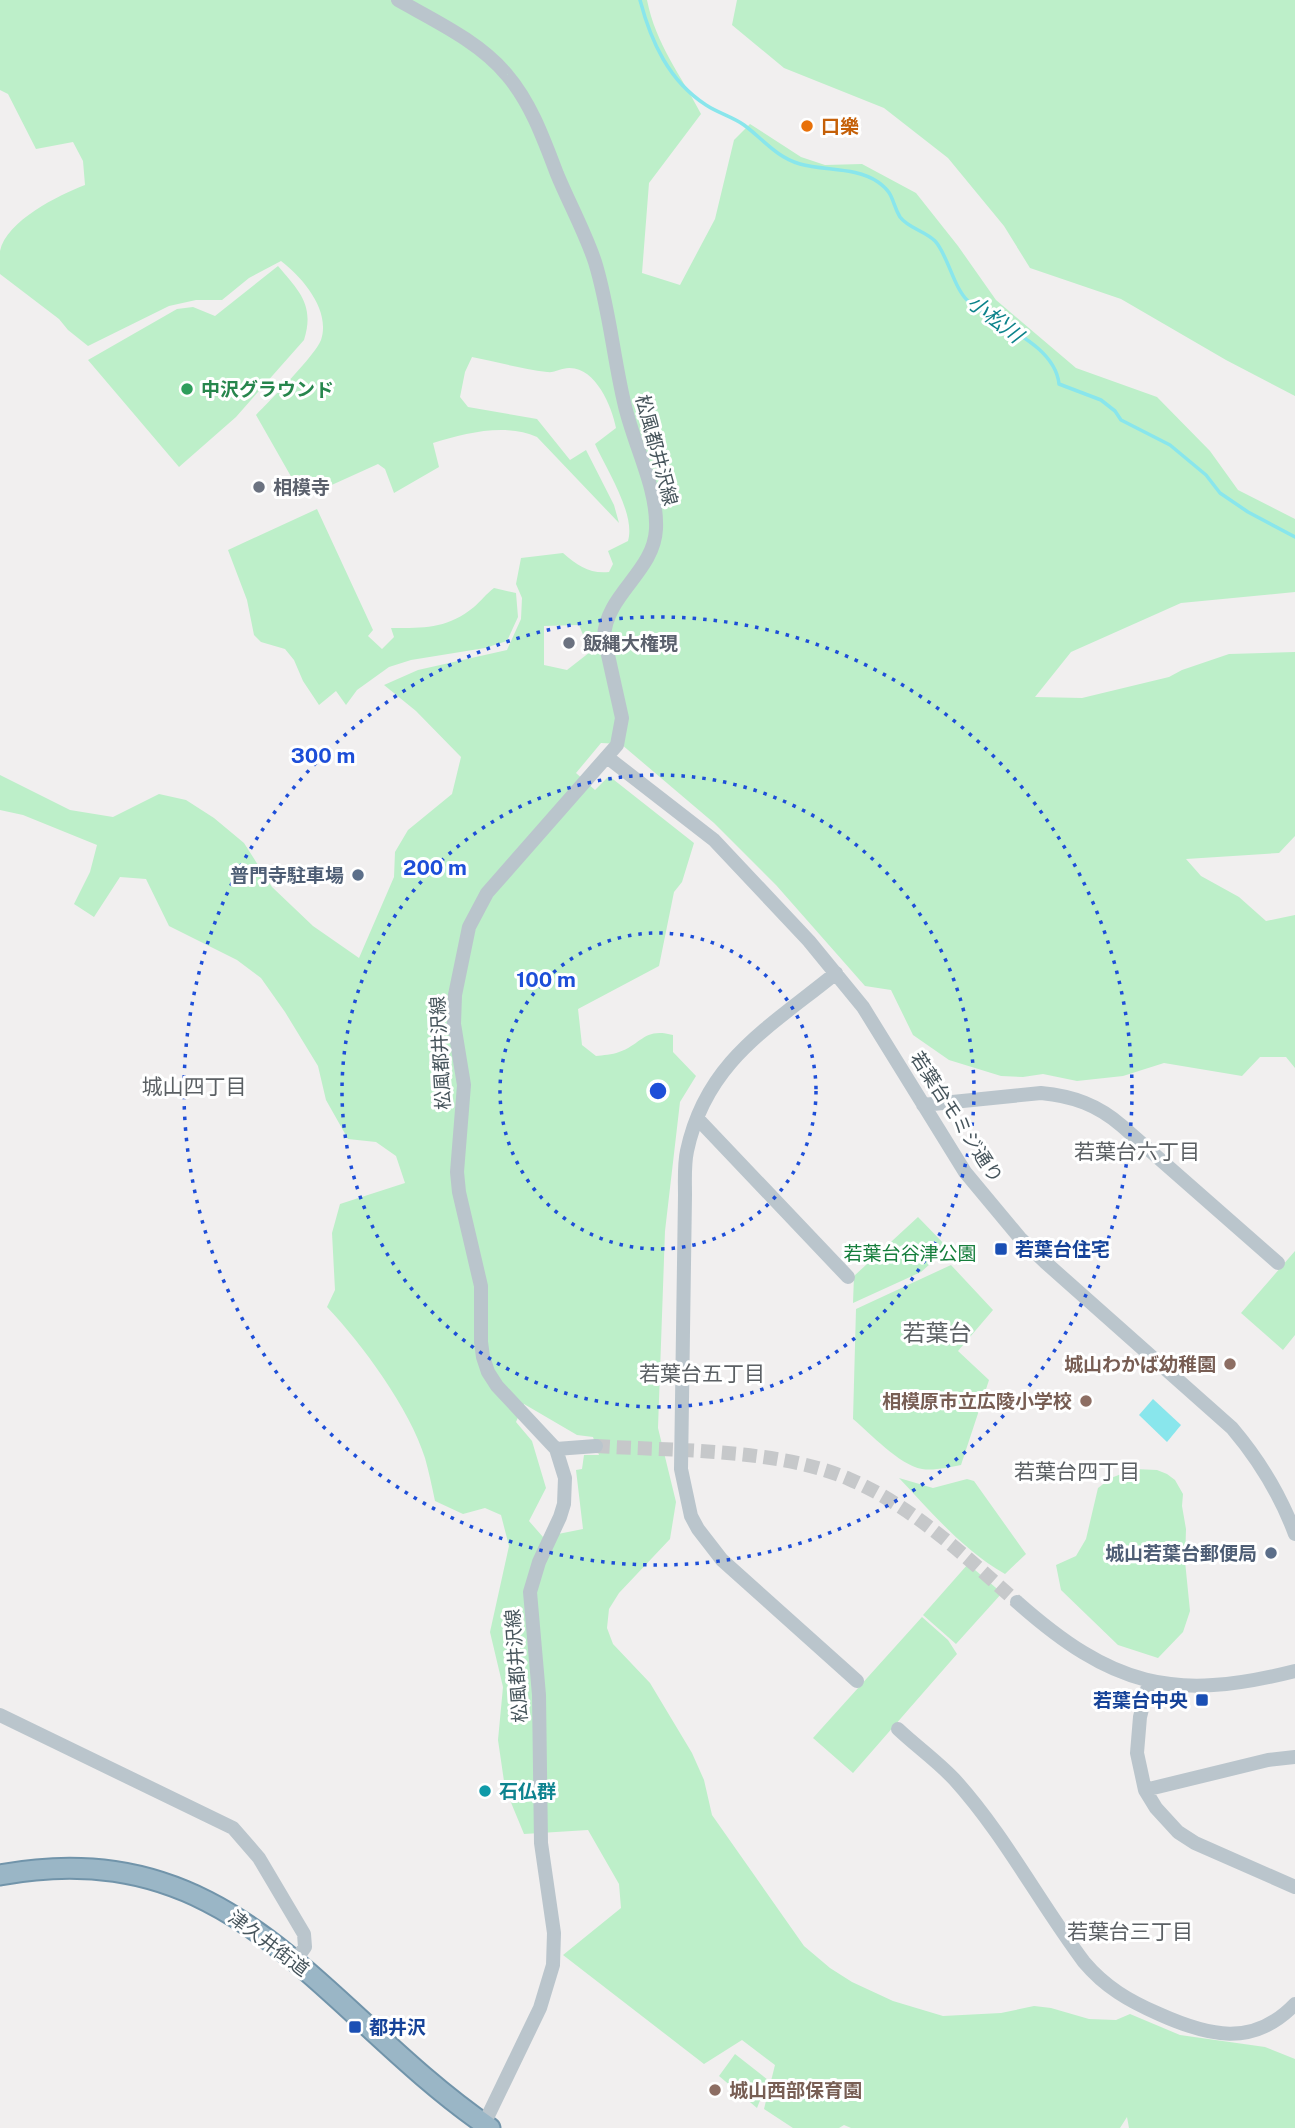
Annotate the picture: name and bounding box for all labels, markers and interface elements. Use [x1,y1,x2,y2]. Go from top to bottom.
place label: 口樂 [821,115,859,137]
marker: 口樂 [799,118,815,134]
water label: 小松川 [963,289,1029,349]
place label: 中沢グラウンド [201,378,334,400]
marker: 中沢グラウンド [179,381,195,397]
street label: 松風都井沢線 [632,392,682,508]
place label: 相模寺 [273,476,330,498]
marker: 相模寺 [251,479,267,495]
place label: 飯縄大権現 [583,632,678,654]
marker: 飯縄大権現 [561,635,577,651]
text: 300 m [291,743,355,768]
text: 200 m [403,855,467,880]
place label: 普門寺駐車場 [230,864,344,886]
marker: 普門寺駐車場 [350,867,366,883]
text: 100 m [516,967,576,992]
street label: 松風都井沢線 [426,995,454,1111]
street label: 若葉台モミジ通り [906,1047,1008,1187]
district label: 城山四丁目 [142,1074,247,1099]
centre of rings [646,1079,670,1103]
district label: 若葉台六丁目 [1074,1139,1200,1164]
place label: 若葉台住宅 [1015,1238,1110,1260]
marker: 若葉台住宅 [993,1241,1009,1257]
park label: 若葉台谷津公園 [843,1242,977,1264]
district label: 若葉台 [903,1319,972,1346]
place label: 城山わかば幼稚園 [1064,1353,1216,1375]
marker: 城山わかば幼稚園 [1222,1356,1238,1372]
district label: 若葉台五丁目 [639,1361,765,1386]
place label: 相模原市立広陵小学校 [882,1390,1072,1412]
marker: 相模原市立広陵小学校 [1078,1393,1094,1409]
district label: 若葉台四丁目 [1014,1459,1140,1484]
place label: 城山若葉台郵便局 [1105,1542,1257,1564]
marker: 城山若葉台郵便局 [1263,1545,1279,1561]
street label: 松風都井沢線 [501,1608,531,1724]
place label: 若葉台中央 [1093,1689,1188,1711]
marker: 若葉台中央 [1194,1692,1210,1708]
place label: 石仏群 [499,1780,556,1802]
marker: 石仏群 [477,1783,493,1799]
street label: 津久井街道 [224,1906,314,1980]
district label: 若葉台三丁目 [1067,1919,1193,1944]
place label: 都井沢 [369,2016,426,2038]
marker: 都井沢 [347,2019,363,2035]
place label: 城山西部保育園 [729,2079,862,2101]
marker: 城山西部保育園 [707,2082,723,2098]

